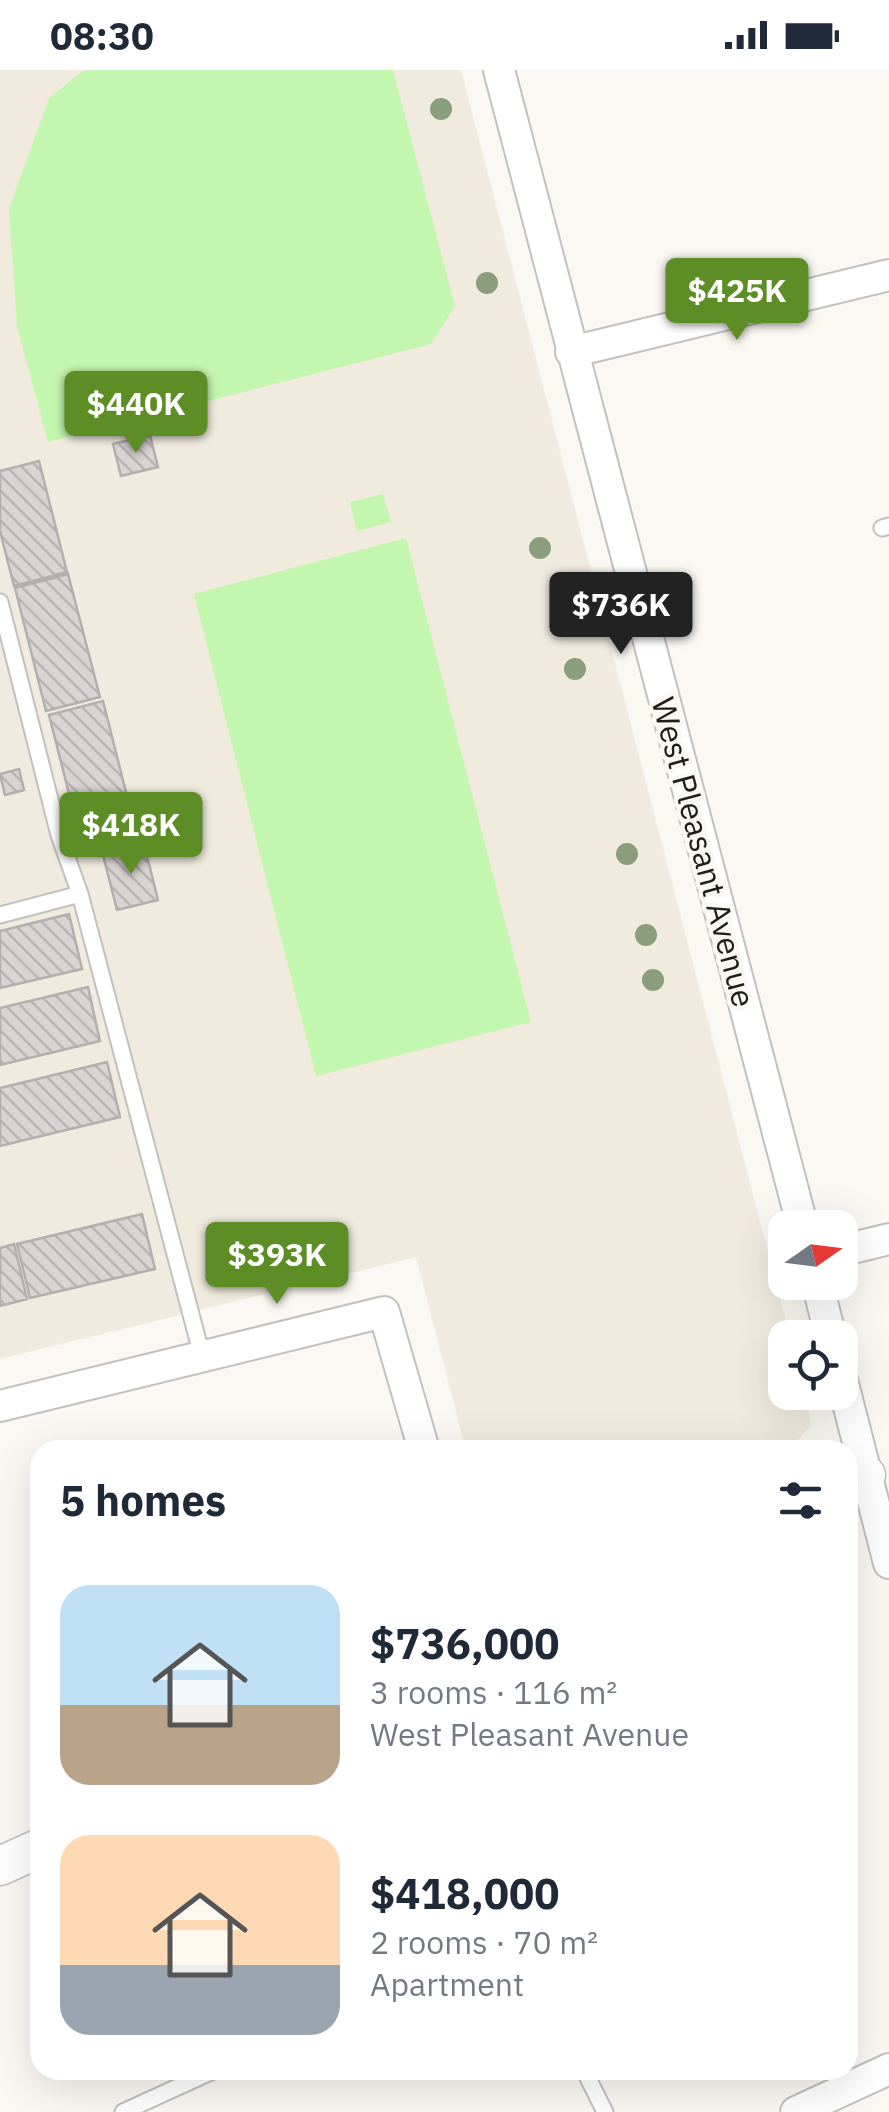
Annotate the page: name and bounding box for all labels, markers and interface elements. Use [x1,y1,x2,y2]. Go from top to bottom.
text: 08:30 [50,11,154,60]
pin: $425K [667,258,807,343]
text: $425K [687,269,787,311]
pin: $440K [66,371,206,456]
text: $440K [86,382,186,424]
pin: $736K [551,572,691,657]
text: $736K [571,583,671,625]
street label: West Pleasant Avenue [642,693,766,1011]
pin: $418K [61,792,201,877]
text: $418K [81,803,181,845]
north arrow [768,1210,858,1300]
map controls [768,1210,858,1410]
pin: $393K [207,1222,347,1307]
text: $393K [227,1233,327,1275]
button: locate [768,1320,858,1410]
text: 5 homes [60,1473,226,1528]
icon: filters [773,1473,828,1528]
text: $736,000 [370,1616,559,1671]
icon: home [140,1625,260,1745]
text: 3 rooms · 116 m² [370,1671,617,1713]
text: West Pleasant Avenue [370,1713,689,1755]
text: $418,000 [370,1866,559,1921]
icon: home [140,1875,260,1995]
text: 2 rooms · 70 m² [370,1921,598,1963]
text: Apartment [370,1963,524,2005]

